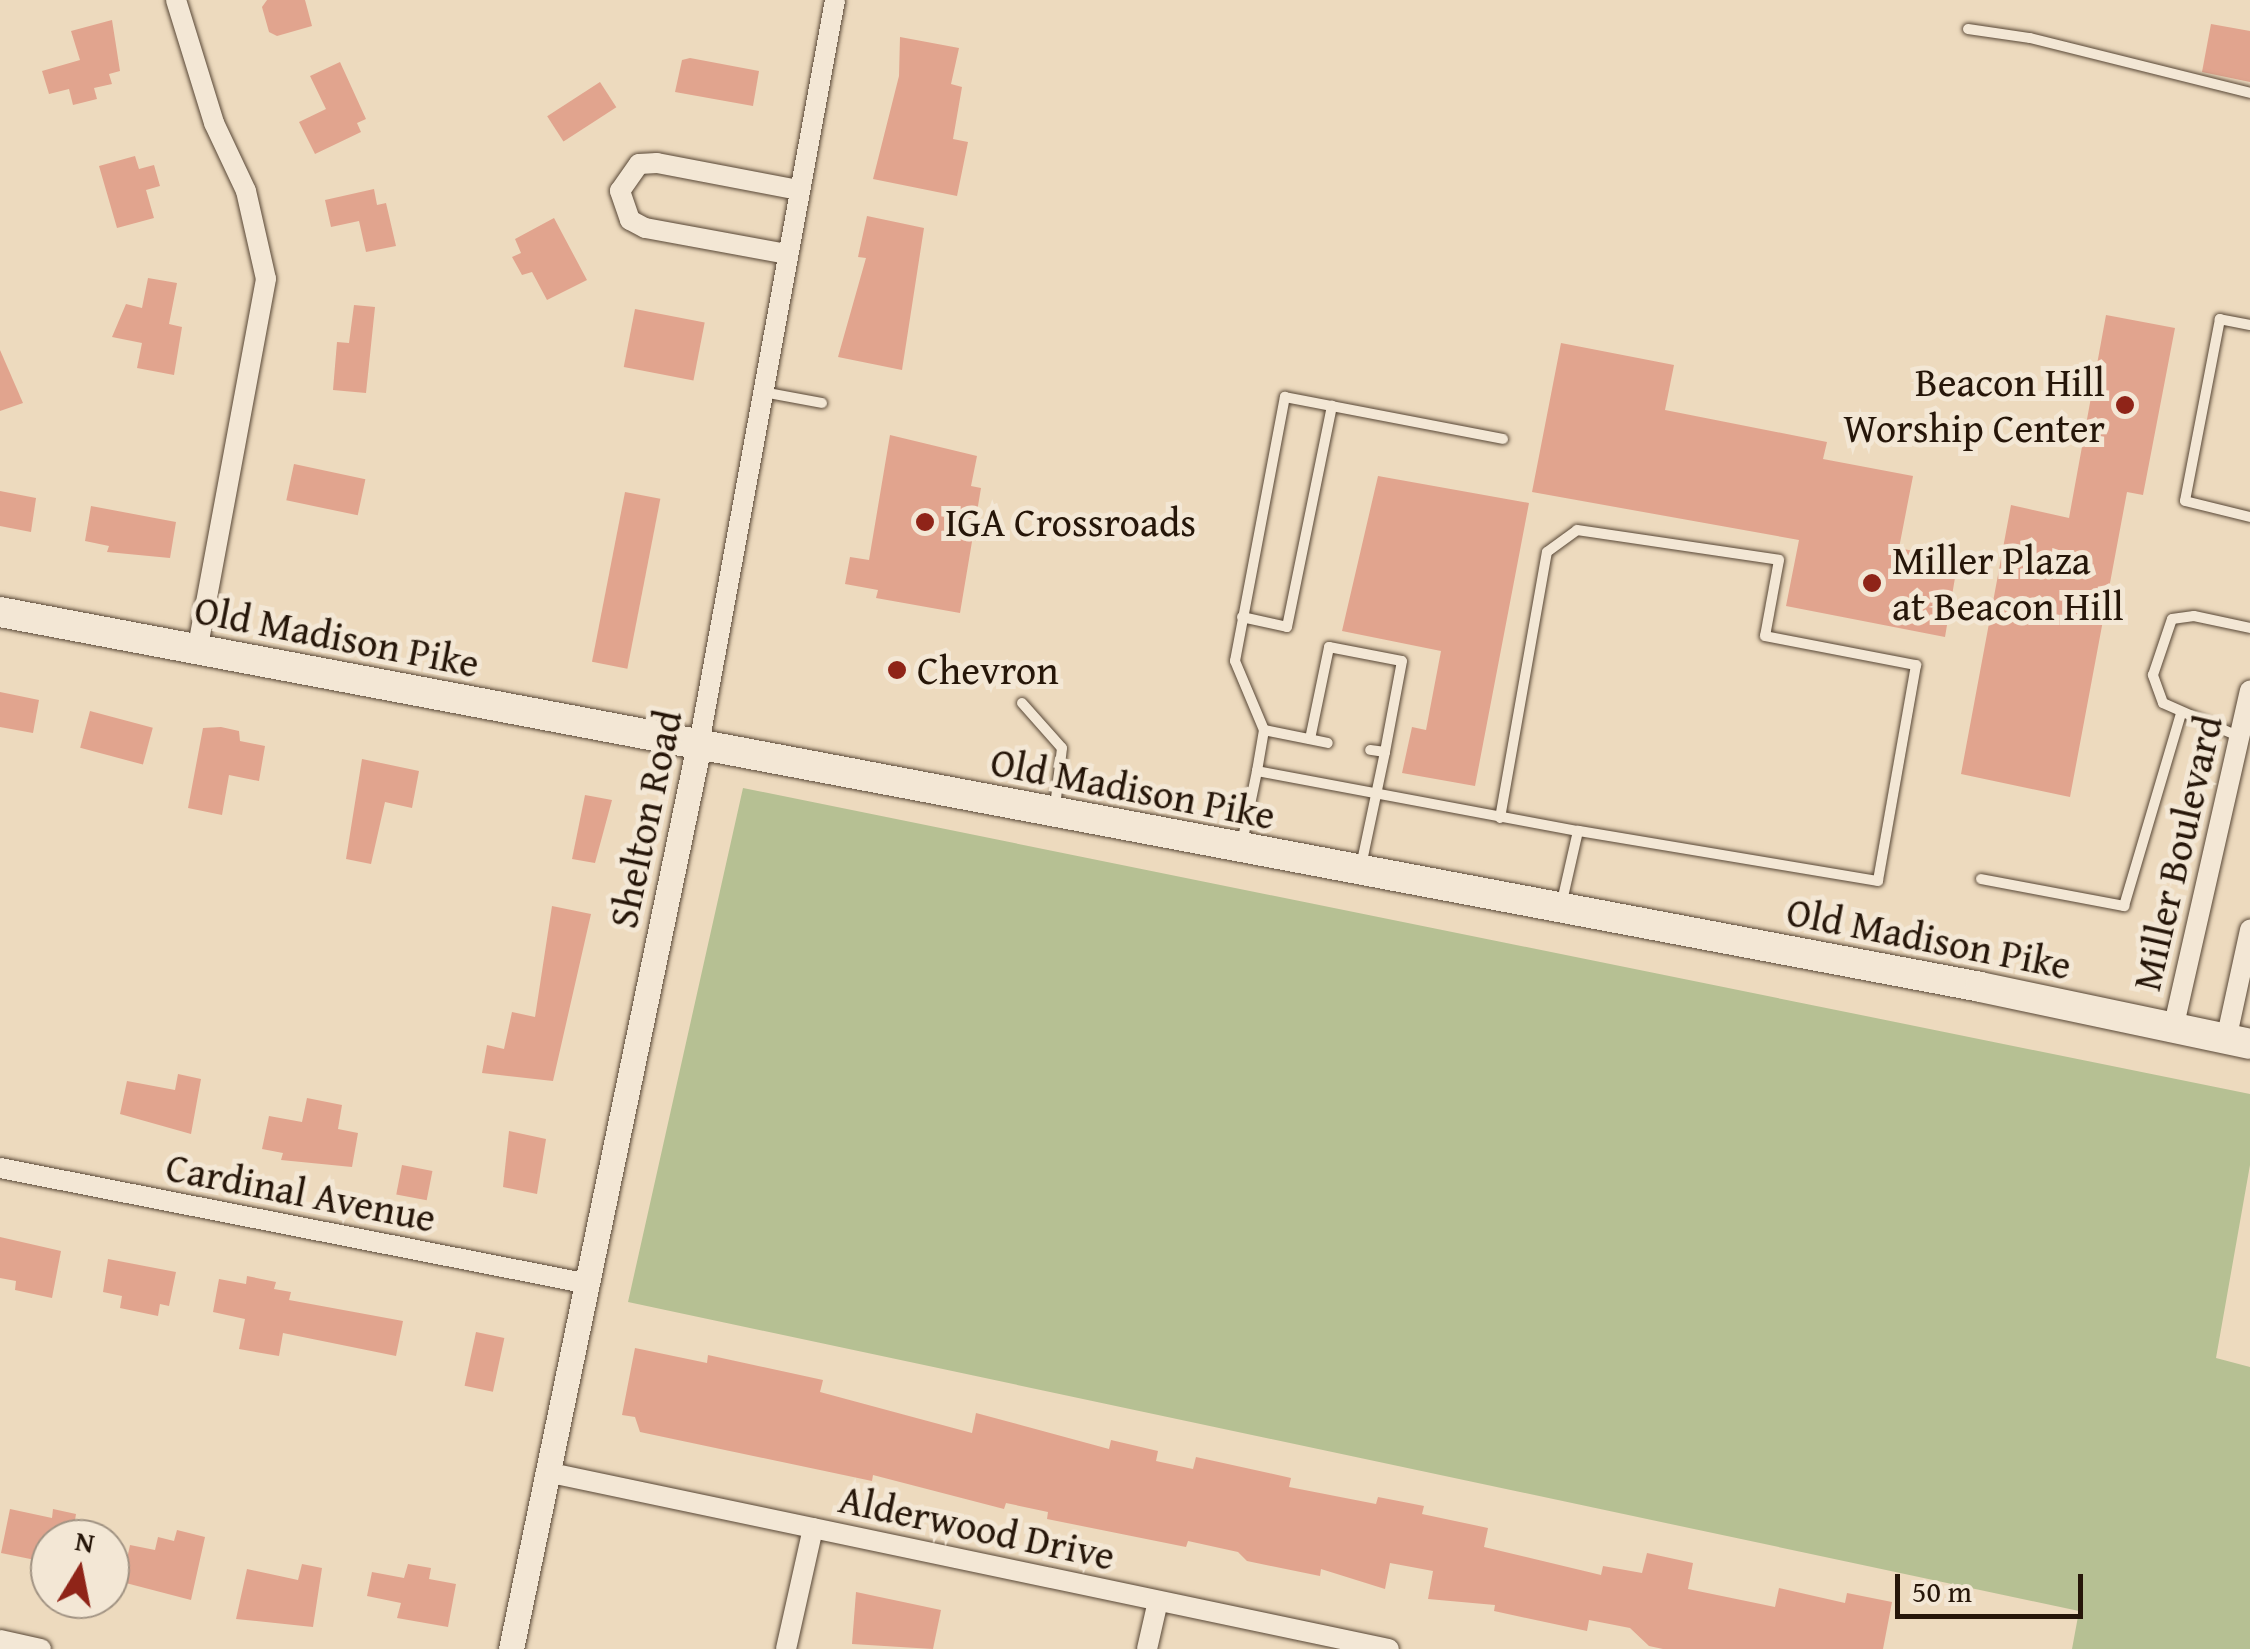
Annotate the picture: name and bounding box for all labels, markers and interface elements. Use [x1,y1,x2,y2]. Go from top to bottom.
place label: Beacon Hill Worship Center [1843,358,2105,452]
marker: Beacon Hill Worship Center [2114,394,2136,416]
place label: IGA Crossroads [945,498,1196,546]
marker: IGA Crossroads [914,511,936,533]
place label: Miller Plaza at Beacon Hill [1892,536,2124,630]
marker: Miller Plaza at Beacon Hill [1861,572,1883,594]
street label: Old Madison Pike [191,585,483,687]
place label: Chevron [917,646,1059,694]
marker: Chevron [886,659,908,681]
street label: Shelton Road [598,706,692,932]
street label: Miller Boulevard [2122,711,2232,995]
street label: Old Madison Pike [987,737,1279,839]
street label: Old Madison Pike [1783,887,2075,989]
street label: Cardinal Avenue [162,1142,440,1242]
street label: Alderwood Drive [835,1474,1119,1580]
north arrow [30,1519,130,1619]
text: N [72,1519,98,1563]
scale bar [1900,1554,2088,1616]
text: 50 m [1912,1569,1972,1613]

